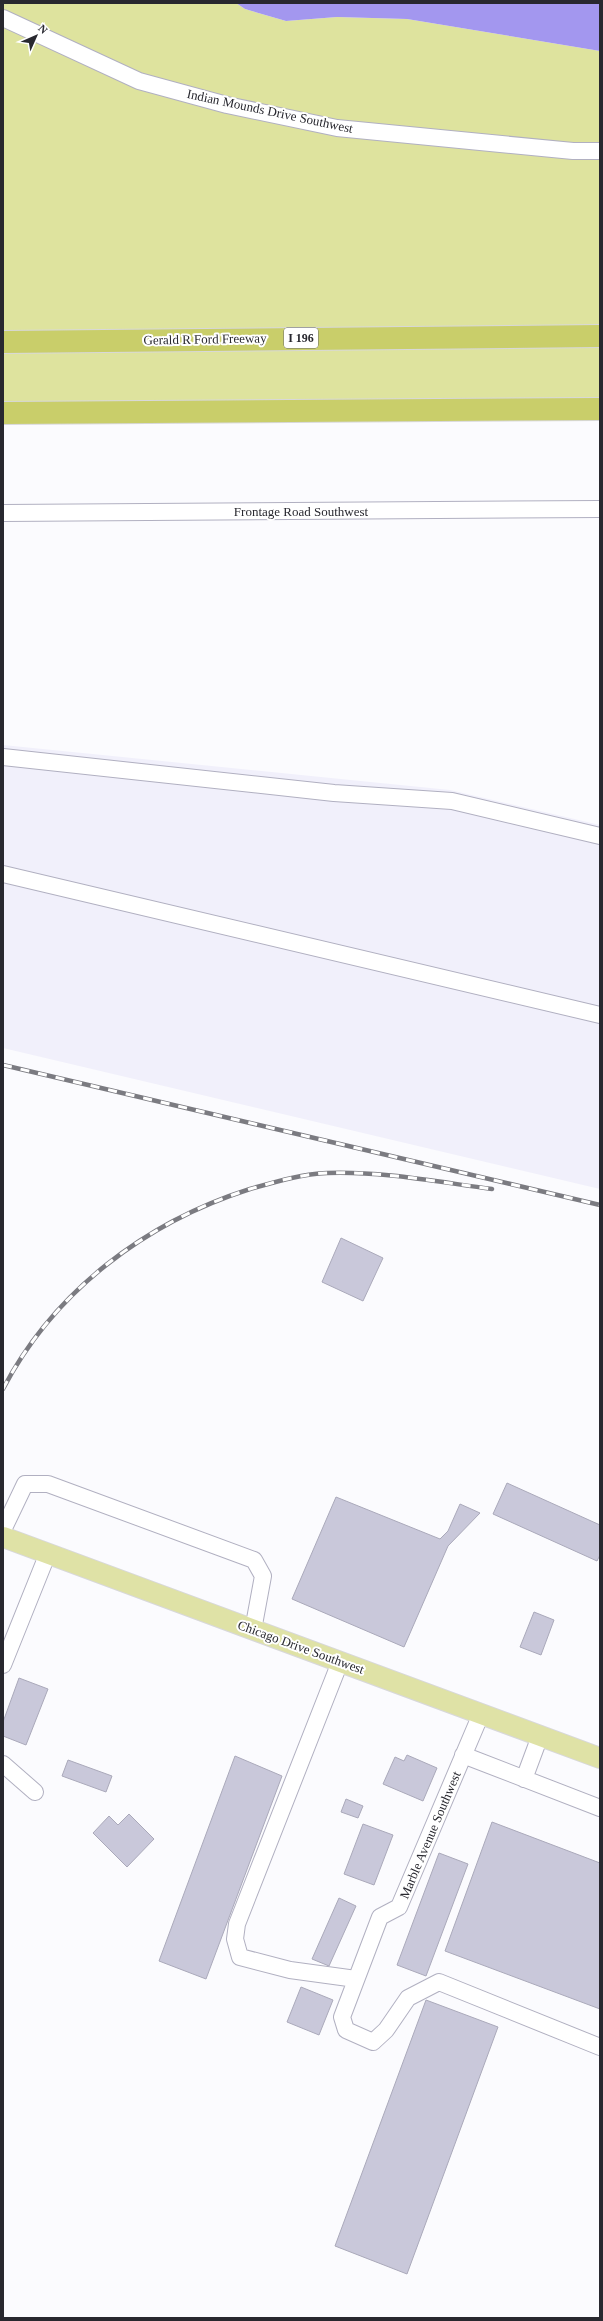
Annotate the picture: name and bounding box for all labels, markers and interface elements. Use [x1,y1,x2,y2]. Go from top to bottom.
north arrow [16,16,56,56]
text: N [36,22,50,36]
street label: Indian Mounds Drive Southwest [186,86,355,136]
road number: I 196 [284,328,318,348]
street label: Gerald R Ford Freeway [143,330,267,348]
street label: Frontage Road Southwest [234,504,369,519]
street label: Chicago Drive Southwest [236,1617,367,1677]
street label: Marble Avenue Southwest [396,1769,464,1901]

